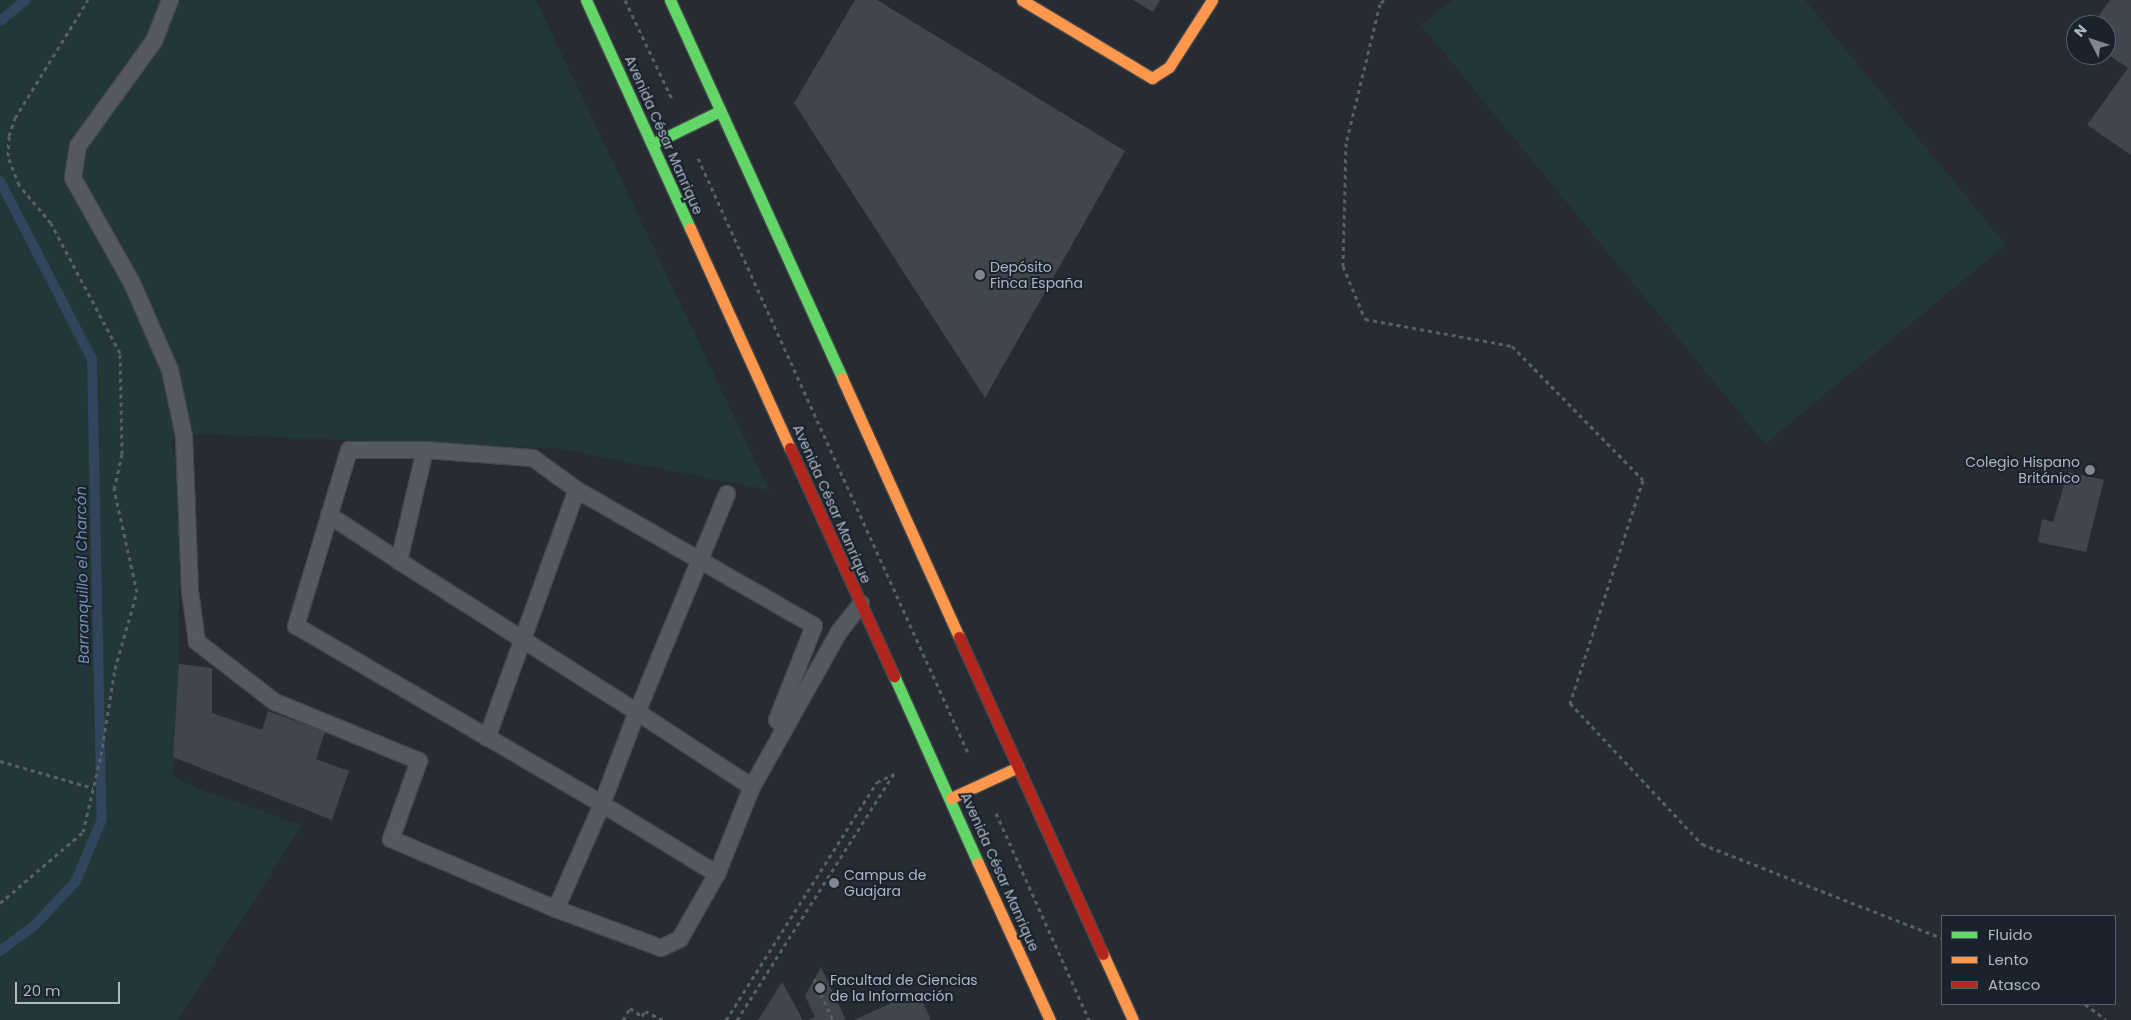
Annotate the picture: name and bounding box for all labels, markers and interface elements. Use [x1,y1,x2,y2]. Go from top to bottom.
north arrow [2066,15,2116,65]
text: N [2069,20,2091,41]
street label: Avenida César Manrique [621,53,707,217]
place label: Depósito Finca España [990,259,1083,292]
marker: Depósito Finca España [974,269,986,281]
street label: Avenida César Manrique [789,422,875,586]
place label: Colegio Hispano Británico [1965,454,2080,487]
marker: Colegio Hispano Británico [2084,464,2096,476]
water label: Barranquillo el Charcón [71,486,93,664]
street label: Avenida César Manrique [957,790,1043,954]
place label: Campus de Guajara [844,867,926,900]
marker: Campus de Guajara [828,877,840,889]
legend [1941,915,2116,1005]
text: Fluido [1988,924,2032,945]
text: Lento [1988,949,2028,970]
scale bar [18,972,122,1004]
place label: Facultad de Ciencias de la Información [830,972,978,1004]
text: Atasco [1988,974,2040,995]
text: 20 m [23,980,61,1001]
marker: Facultad de Ciencias de la Información [814,982,826,994]

